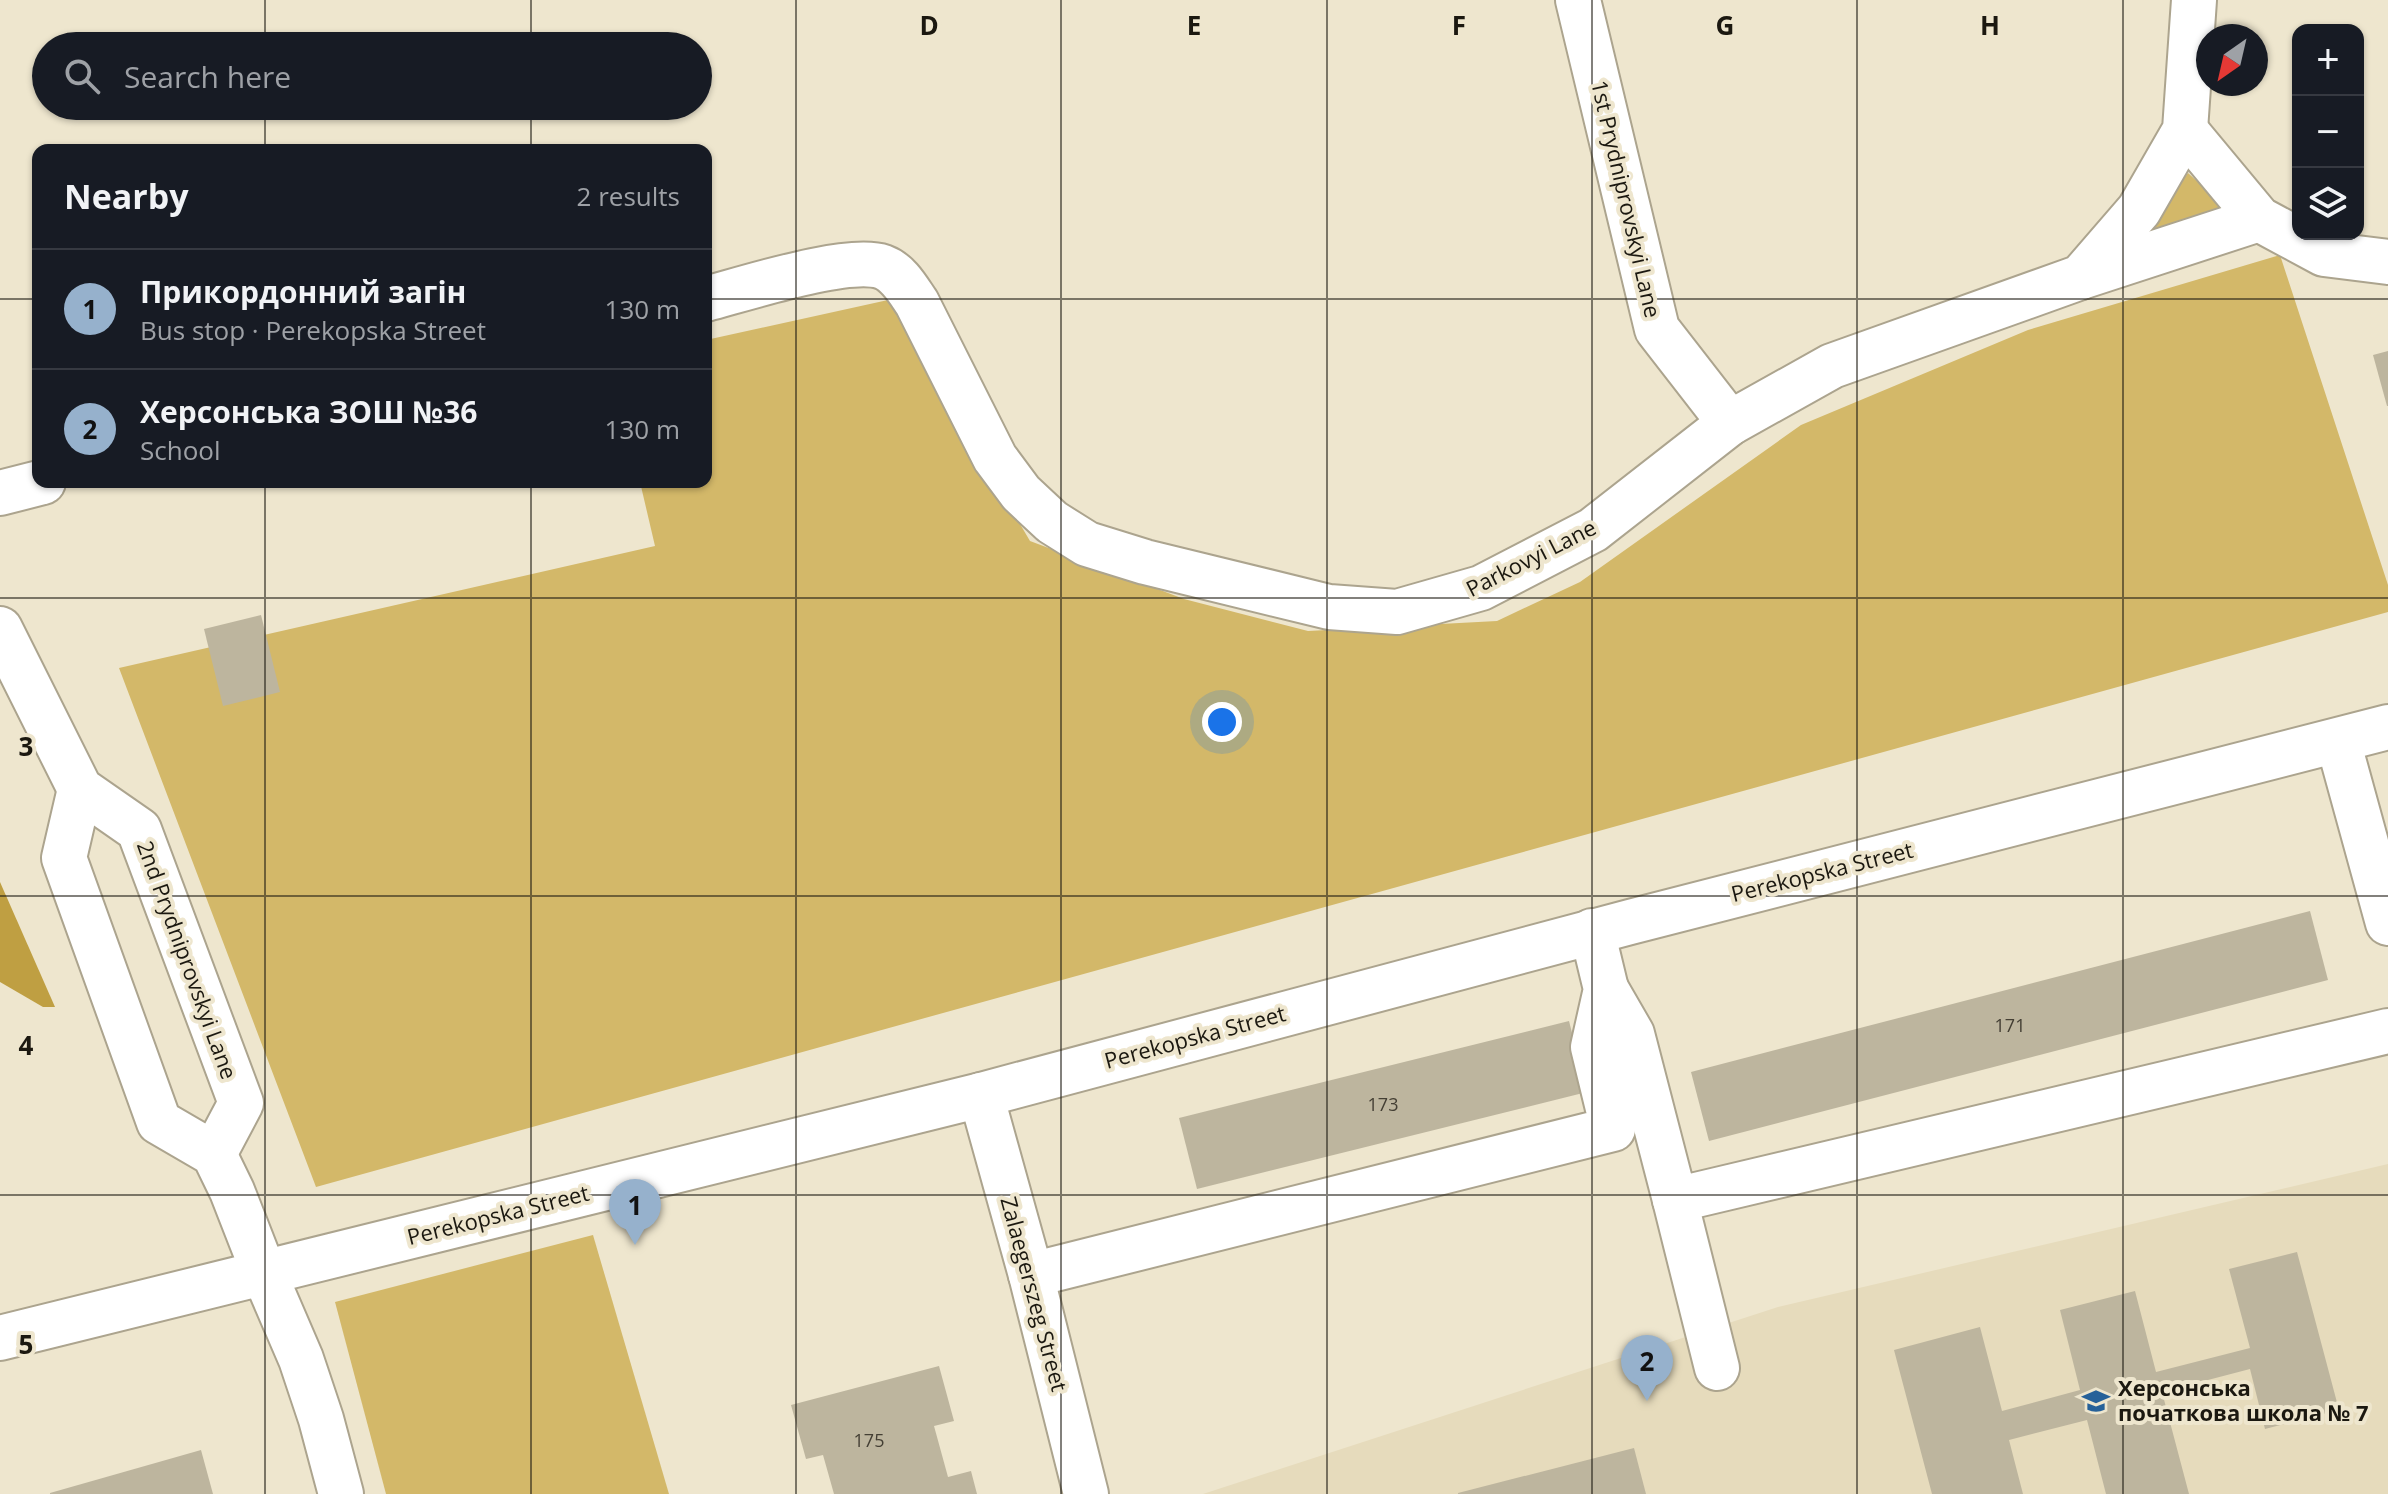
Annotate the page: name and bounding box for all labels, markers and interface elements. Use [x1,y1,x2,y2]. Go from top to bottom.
text: D [919,7,939,43]
text: E [1187,7,1201,43]
text: F [1452,7,1466,43]
text: G [1716,7,1734,43]
text: H [1980,7,2000,43]
north arrow [2196,24,2268,96]
map controls [2292,24,2364,240]
button: + [2292,24,2364,96]
search box [32,32,712,120]
icon: search [60,54,104,98]
text: Search here [124,56,291,97]
street label: 1st Prydniprovskyi Lane [1585,77,1669,321]
button: − [2292,96,2364,168]
button: layers [2292,168,2364,240]
text: Nearby [64,173,189,219]
text: 2 results [577,178,680,214]
text: Прикордонний загін [140,271,466,312]
text: 1 [83,291,97,327]
text: 130 m [605,291,680,327]
text: Bus stop · Perekopska Street [140,312,486,348]
text: Херсонська ЗОШ №36 [140,391,478,432]
text: 2 [83,411,97,447]
text: 130 m [605,411,680,447]
text: School [140,432,221,468]
street label: Parkovyi Lane [1460,511,1601,603]
your location [1202,702,1242,742]
text: 3 [19,728,33,764]
street label: Perekopska Street [1728,834,1916,908]
street label: 2nd Prydniprovskyi Lane [131,836,245,1083]
street label: Perekopska Street [1101,997,1289,1075]
house number: 171 [1995,1013,2025,1037]
text: 4 [19,1027,34,1063]
house number: 173 [1368,1092,1398,1116]
street label: Perekopska Street [404,1177,592,1251]
pin: 1 [609,1179,661,1245]
street label: Zalaegerszeg Street [995,1193,1075,1395]
text: 5 [19,1326,33,1362]
pin: 2 [1621,1335,1673,1401]
place label: Херсонська початкова школа № 7 [2118,1372,2369,1427]
school or university icon: Херсонська початкова школа № 7 [2081,1386,2111,1416]
house number: 175 [854,1428,884,1452]

